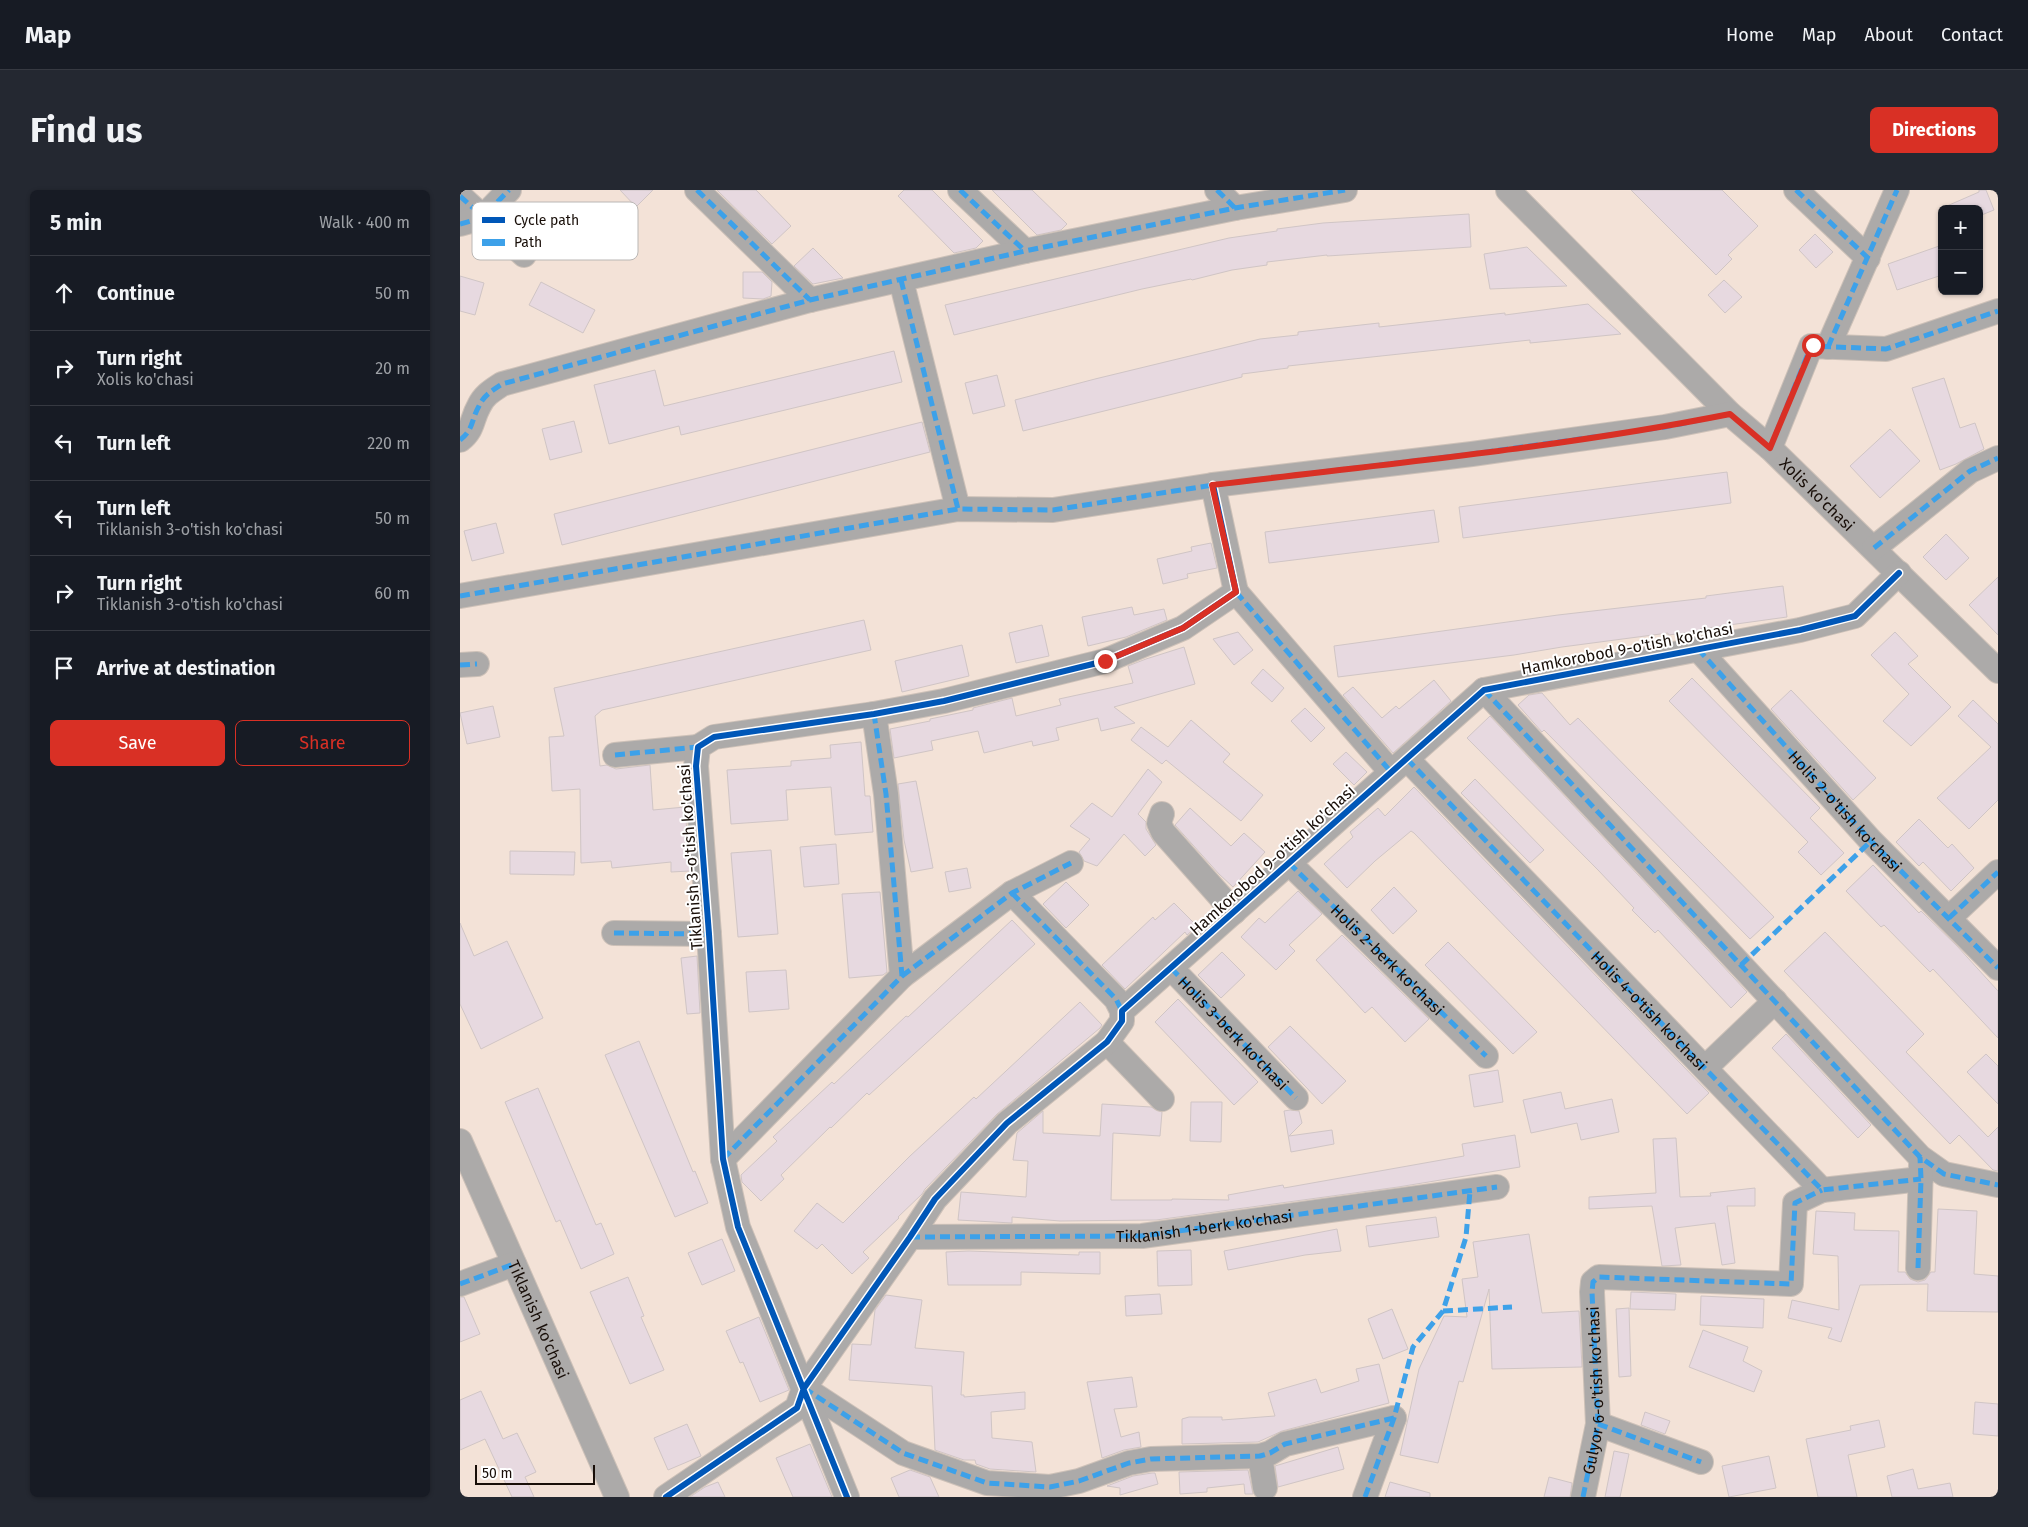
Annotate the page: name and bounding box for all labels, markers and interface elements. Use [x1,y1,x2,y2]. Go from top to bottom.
text: Map [25,21,71,49]
text: Home [1726,24,1774,46]
text: Map [1802,24,1836,46]
text: About [1864,24,1913,46]
text: Contact [1941,24,2003,46]
button: Directions [1870,107,1998,153]
text: Find us [30,109,142,151]
legend [472,202,638,260]
map controls [1938,205,1983,295]
button: + [1938,205,1983,250]
text: 5 min [50,210,102,236]
text: Cycle path [514,212,579,229]
text: Walk · 400 m [319,213,410,232]
text: Path [514,234,542,251]
button: − [1938,250,1983,295]
icon: ahead [50,279,78,307]
text: Continue [97,282,175,305]
text: 50 m [375,284,410,303]
route start [1802,334,1825,357]
text: Turn right [97,347,182,370]
icon: right [50,354,78,382]
text: 20 m [375,359,410,378]
text: Xolis ko'chasi [97,370,194,389]
icon: left [50,429,78,457]
text: Turn left [97,432,171,455]
text: 220 m [367,434,410,453]
street label: Xolis ko'chasi [1776,454,1858,535]
text: Turn left [97,497,171,520]
icon: left [50,504,78,532]
text: 50 m [375,509,410,528]
text: Tiklanish 3-o'tish ko'chasi [97,520,283,539]
text: Turn right [97,572,182,595]
icon: right [50,579,78,607]
text: 60 m [375,584,410,603]
text: Tiklanish 3-o'tish ko'chasi [97,595,283,614]
street label: Hamkorobod 9-o'tish ko'chasi [1519,619,1735,678]
route end [1094,650,1117,673]
icon: arrive [50,654,78,682]
text: Arrive at destination [97,657,276,680]
button: Save [50,720,225,766]
button: Share [235,720,410,766]
street label: Holis 2-o'tish ko'chasi [1784,747,1905,876]
street label: Tiklanish 3-o'tish ko'chasi [675,763,706,950]
street label: Hamkorobod 9-o'tish ko'chasi [1186,781,1359,940]
street label: Holis 2-berk ko'chasi [1327,900,1448,1019]
street label: Holis 4-o'tish ko'chasi [1587,947,1711,1074]
street label: Holis 3-berk ko'chasi [1174,972,1292,1094]
street label: Tiklanish 1-berk ko'chasi [1116,1206,1294,1246]
street label: Tiklanish ko'chasi [504,1257,573,1382]
street label: Gulyor 6-o'tish ko'chasi [1579,1306,1608,1476]
scale bar [475,1462,595,1485]
text: 50 m [482,1465,513,1482]

